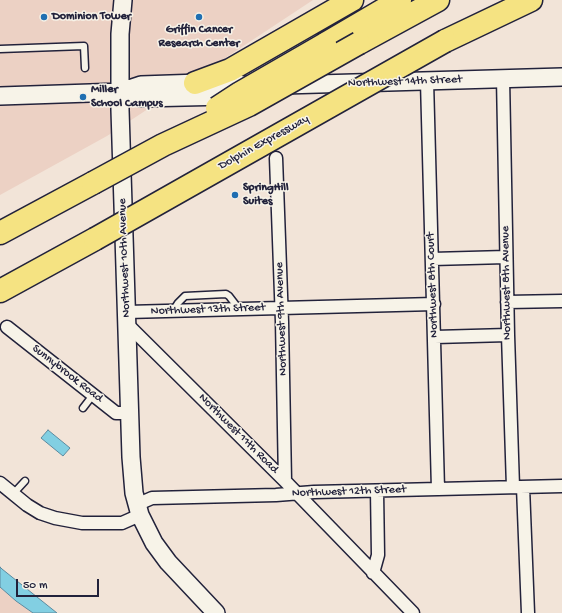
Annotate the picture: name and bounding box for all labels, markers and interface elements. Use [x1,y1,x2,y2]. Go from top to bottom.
place label: Dominion Tower [52,10,131,24]
marker: Dominion Tower [39,12,49,22]
marker: Griffin Cancer Research Center [194,12,204,22]
place label: Griffin Cancer Research Center [158,23,240,51]
street label: Northwest 14th Street [348,73,462,91]
place label: Miller School Campus [91,83,163,111]
marker: Miller School Campus [78,92,88,102]
street label: Dolphin Expressway [216,112,312,174]
place label: SpringHill Suites [243,181,289,209]
marker: SpringHill Suites [230,190,240,200]
street label: Northwest 10th Avenue [116,198,134,318]
street label: Northwest 8th Avenue [499,226,515,340]
street label: Northwest 8th Court [424,232,442,338]
street label: Northwest 9th Avenue [273,262,291,376]
street label: Northwest 13th Street [151,301,265,319]
street label: Sunnybrook Road [29,342,105,406]
street label: Northwest 11th Road [195,391,281,477]
street label: Northwest 12th Street [292,483,406,501]
scale bar [18,571,101,597]
text: 50 m [23,579,48,593]

